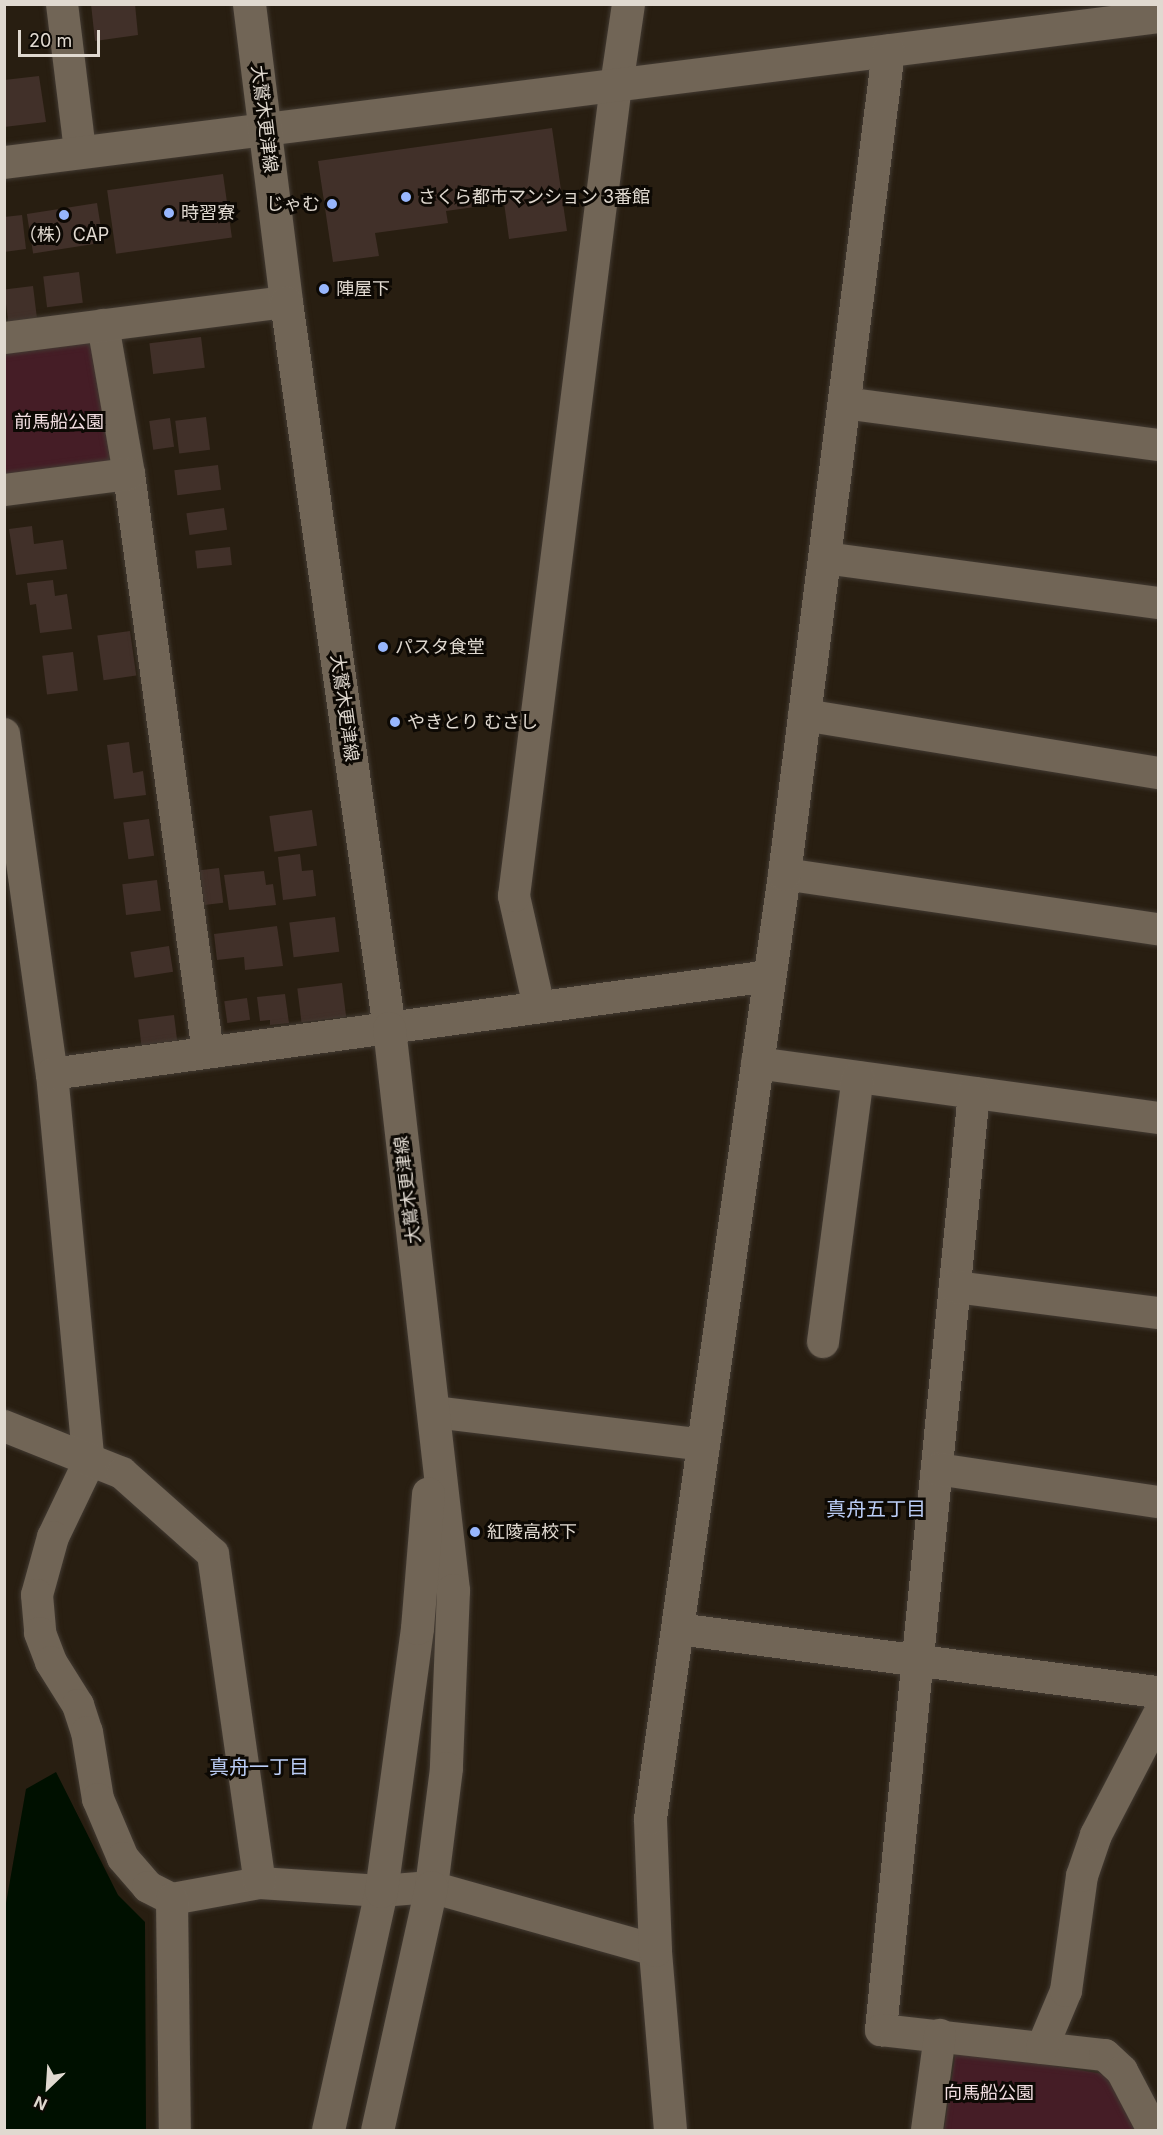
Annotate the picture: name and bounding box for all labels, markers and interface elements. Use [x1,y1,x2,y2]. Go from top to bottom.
scale bar [21,18,104,56]
text: 20 m [29,30,72,51]
street label: 大鷲木更津線 [247,64,281,174]
place label: さくら都市マンション 3番館 [418,186,650,208]
marker: さくら都市マンション 3番館 [399,190,413,204]
place label: じゃむ [266,193,320,215]
marker: じゃむ [325,197,339,211]
place label: 時習寮 [181,202,235,224]
marker: 時習寮 [162,206,176,220]
marker: （株）CAP [57,208,71,222]
place label: （株）CAP [19,224,109,246]
place label: 陣屋下 [336,278,390,300]
marker: 陣屋下 [317,282,331,296]
park label: 前馬船公園 [14,411,104,433]
place label: パスタ食堂 [395,636,485,658]
marker: パスタ食堂 [376,640,390,654]
street label: 大鷲木更津線 [326,653,362,763]
place label: やきとり むさし [407,711,538,733]
marker: やきとり むさし [388,715,402,729]
street label: 大鷲木更津線 [391,1135,425,1245]
district label: 真舟五丁目 [826,1497,926,1521]
place label: 紅陵高校下 [487,1521,577,1543]
marker: 紅陵高校下 [468,1525,482,1539]
district label: 真舟一丁目 [209,1755,309,1779]
north arrow [18,2057,78,2117]
park label: 向馬船公園 [944,2082,1034,2104]
text: N [31,2092,50,2115]

